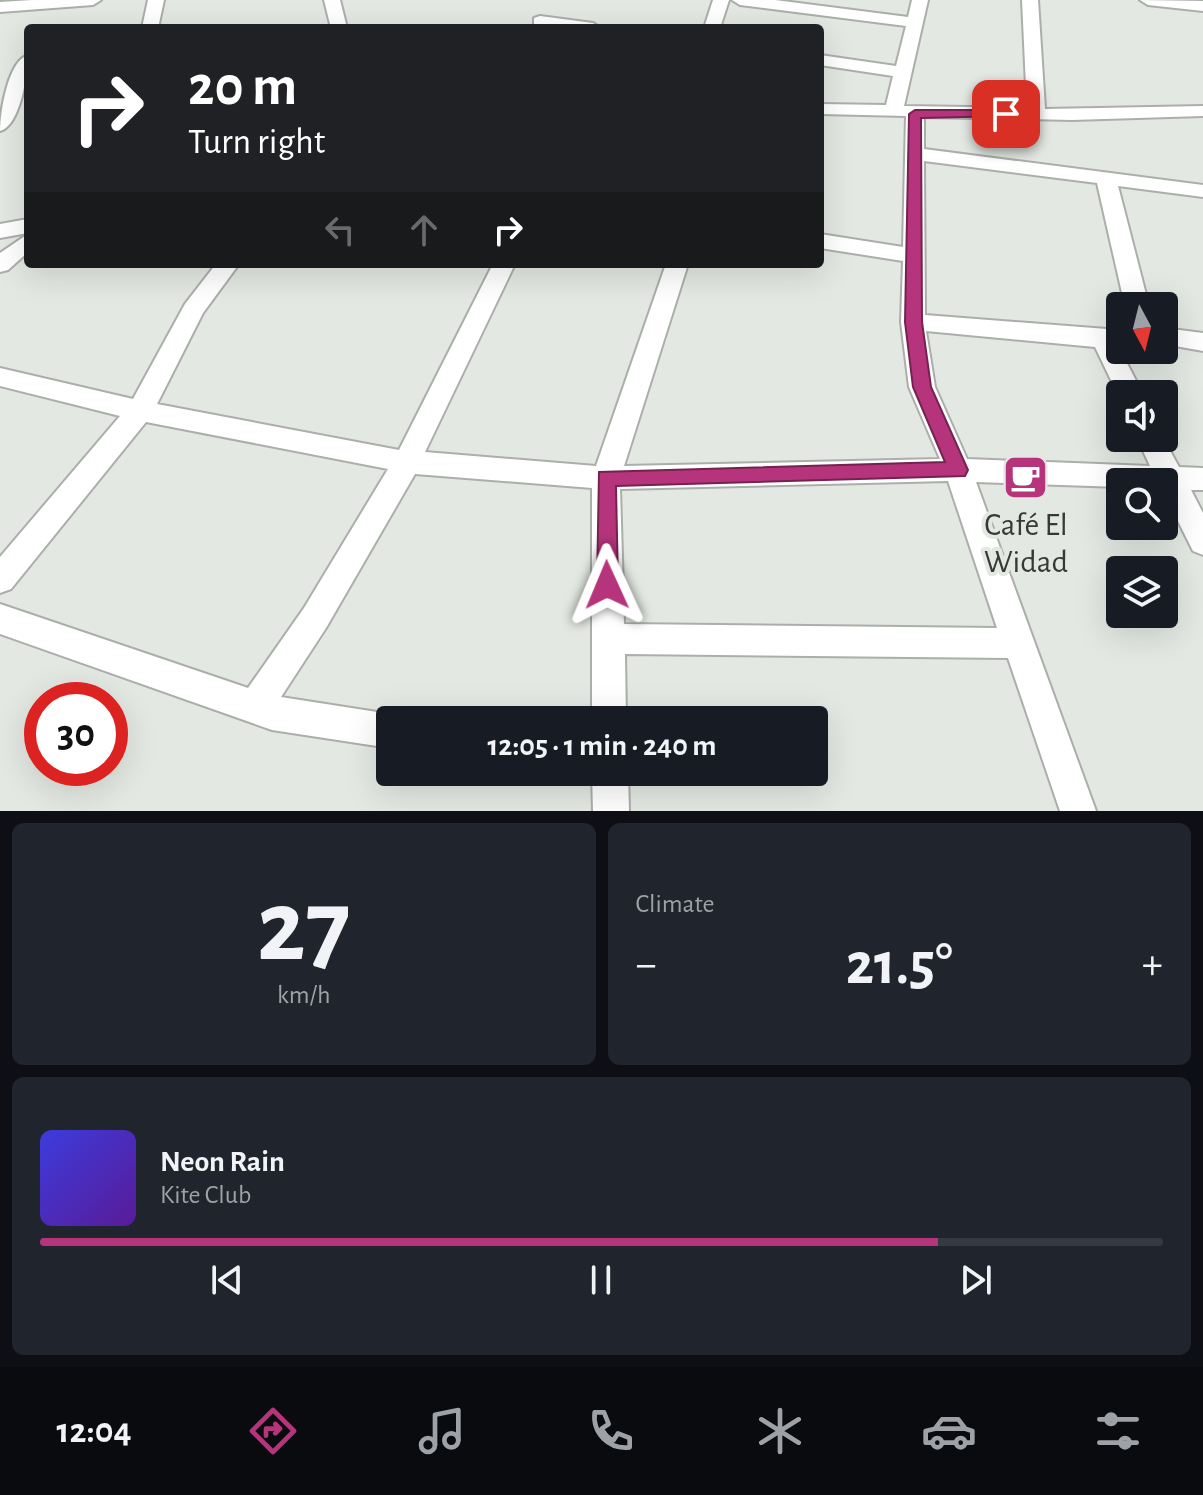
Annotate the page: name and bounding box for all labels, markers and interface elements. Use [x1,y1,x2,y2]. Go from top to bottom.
icon: right [56,56,160,160]
text: 20 m [188,59,297,115]
pin [972,80,1040,148]
icon: arrive [984,92,1028,136]
text: Turn right [188,124,325,160]
icon: left [318,208,362,252]
icon: ahead [402,208,446,252]
icon: right [486,208,530,252]
north arrow [1106,292,1178,364]
map controls [1106,292,1178,628]
button: sound [1106,380,1178,452]
cafe icon: Café El Widad [1002,454,1050,502]
button: search [1106,468,1178,540]
place label: Café El Widad [984,509,1068,578]
position arrow [565,543,649,627]
button: layers [1106,556,1178,628]
speed limit sign: 30 [24,682,128,786]
text: 12:05 · 1 min · 240 m [487,731,717,761]
text: 27 [257,876,351,980]
text: Climate [636,891,714,917]
text: 21.5° [846,935,953,995]
text: − [636,943,657,987]
text: + [1142,943,1163,987]
text: km/h [277,982,331,1008]
text: Neon Rain [160,1147,285,1177]
text: Kite Club [160,1182,251,1208]
icon: previous [205,1258,249,1302]
icon: pause [579,1258,623,1302]
icon: next [954,1258,998,1302]
icon: directions [245,1403,301,1459]
icon: music [414,1403,470,1459]
icon: phone [583,1403,639,1459]
icon: climate [752,1403,808,1459]
icon: car [921,1403,977,1459]
icon: filters [1090,1403,1146,1459]
text: 12:04 [57,1413,132,1449]

